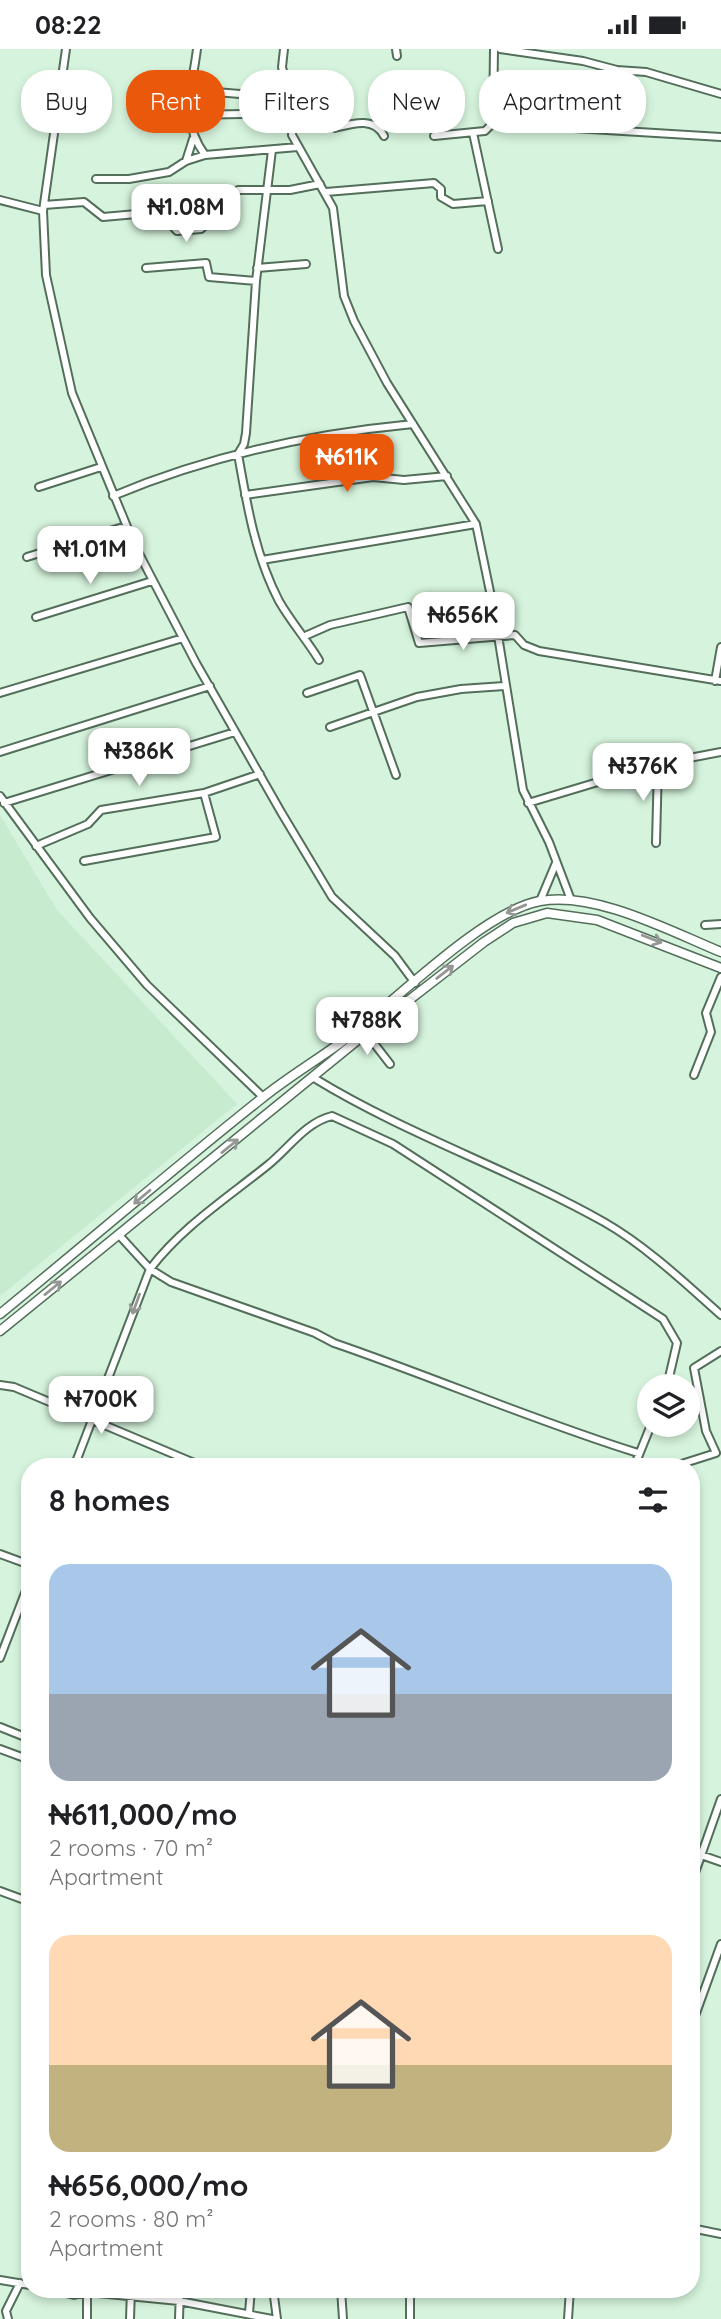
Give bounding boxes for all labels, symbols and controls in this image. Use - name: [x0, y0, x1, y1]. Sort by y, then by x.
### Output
- text: 08:22: [35, 8, 102, 41]
- chip: Buy: [21, 70, 112, 133]
- chip: Rent: [126, 70, 225, 133]
- chip: Filters: [239, 70, 354, 133]
- chip: New: [368, 70, 465, 133]
- chip: Apartment: [479, 70, 646, 133]
- pin: ₦1.08M: [129, 185, 243, 244]
- text: ₦1.08M: [147, 192, 225, 221]
- pin: ₦611K: [298, 435, 396, 494]
- text: ₦611K: [316, 442, 378, 471]
- pin: ₦1.01M: [33, 526, 147, 586]
- text: ₦1.01M: [53, 534, 127, 563]
- pin: ₦656K: [414, 593, 512, 652]
- text: ₦656K: [428, 600, 498, 629]
- pin: ₦386K: [90, 729, 188, 788]
- text: ₦386K: [104, 736, 174, 765]
- pin: ₦376K: [594, 743, 692, 803]
- text: ₦376K: [609, 751, 677, 780]
- one-way arrow: [506, 903, 527, 916]
- one-way arrow: [640, 934, 662, 947]
- one-way arrow: [436, 964, 454, 979]
- pin: ₦788K: [318, 997, 416, 1057]
- text: ₦788K: [332, 1005, 402, 1034]
- one-way arrow: [221, 1138, 239, 1153]
- one-way arrow: [134, 1189, 152, 1205]
- one-way arrow: [44, 1280, 62, 1296]
- one-way arrow: [128, 1293, 141, 1314]
- map controls: [637, 1374, 700, 1437]
- button: layers: [637, 1374, 700, 1437]
- pin: ₦700K: [52, 1377, 150, 1436]
- text: ₦700K: [65, 1384, 137, 1413]
- text: 8 homes: [49, 1481, 170, 1519]
- icon: filters: [634, 1481, 672, 1519]
- icon: home: [298, 1610, 424, 1736]
- text: ₦611,000/mo: [49, 1795, 237, 1833]
- text: 2 rooms · 70 m²: [49, 1833, 213, 1862]
- text: Apartment: [49, 1862, 163, 1891]
- icon: home: [298, 1981, 424, 2107]
- text: ₦656,000/mo: [49, 2166, 248, 2204]
- text: 2 rooms · 80 m²: [49, 2204, 214, 2233]
- text: Apartment: [49, 2233, 163, 2262]

